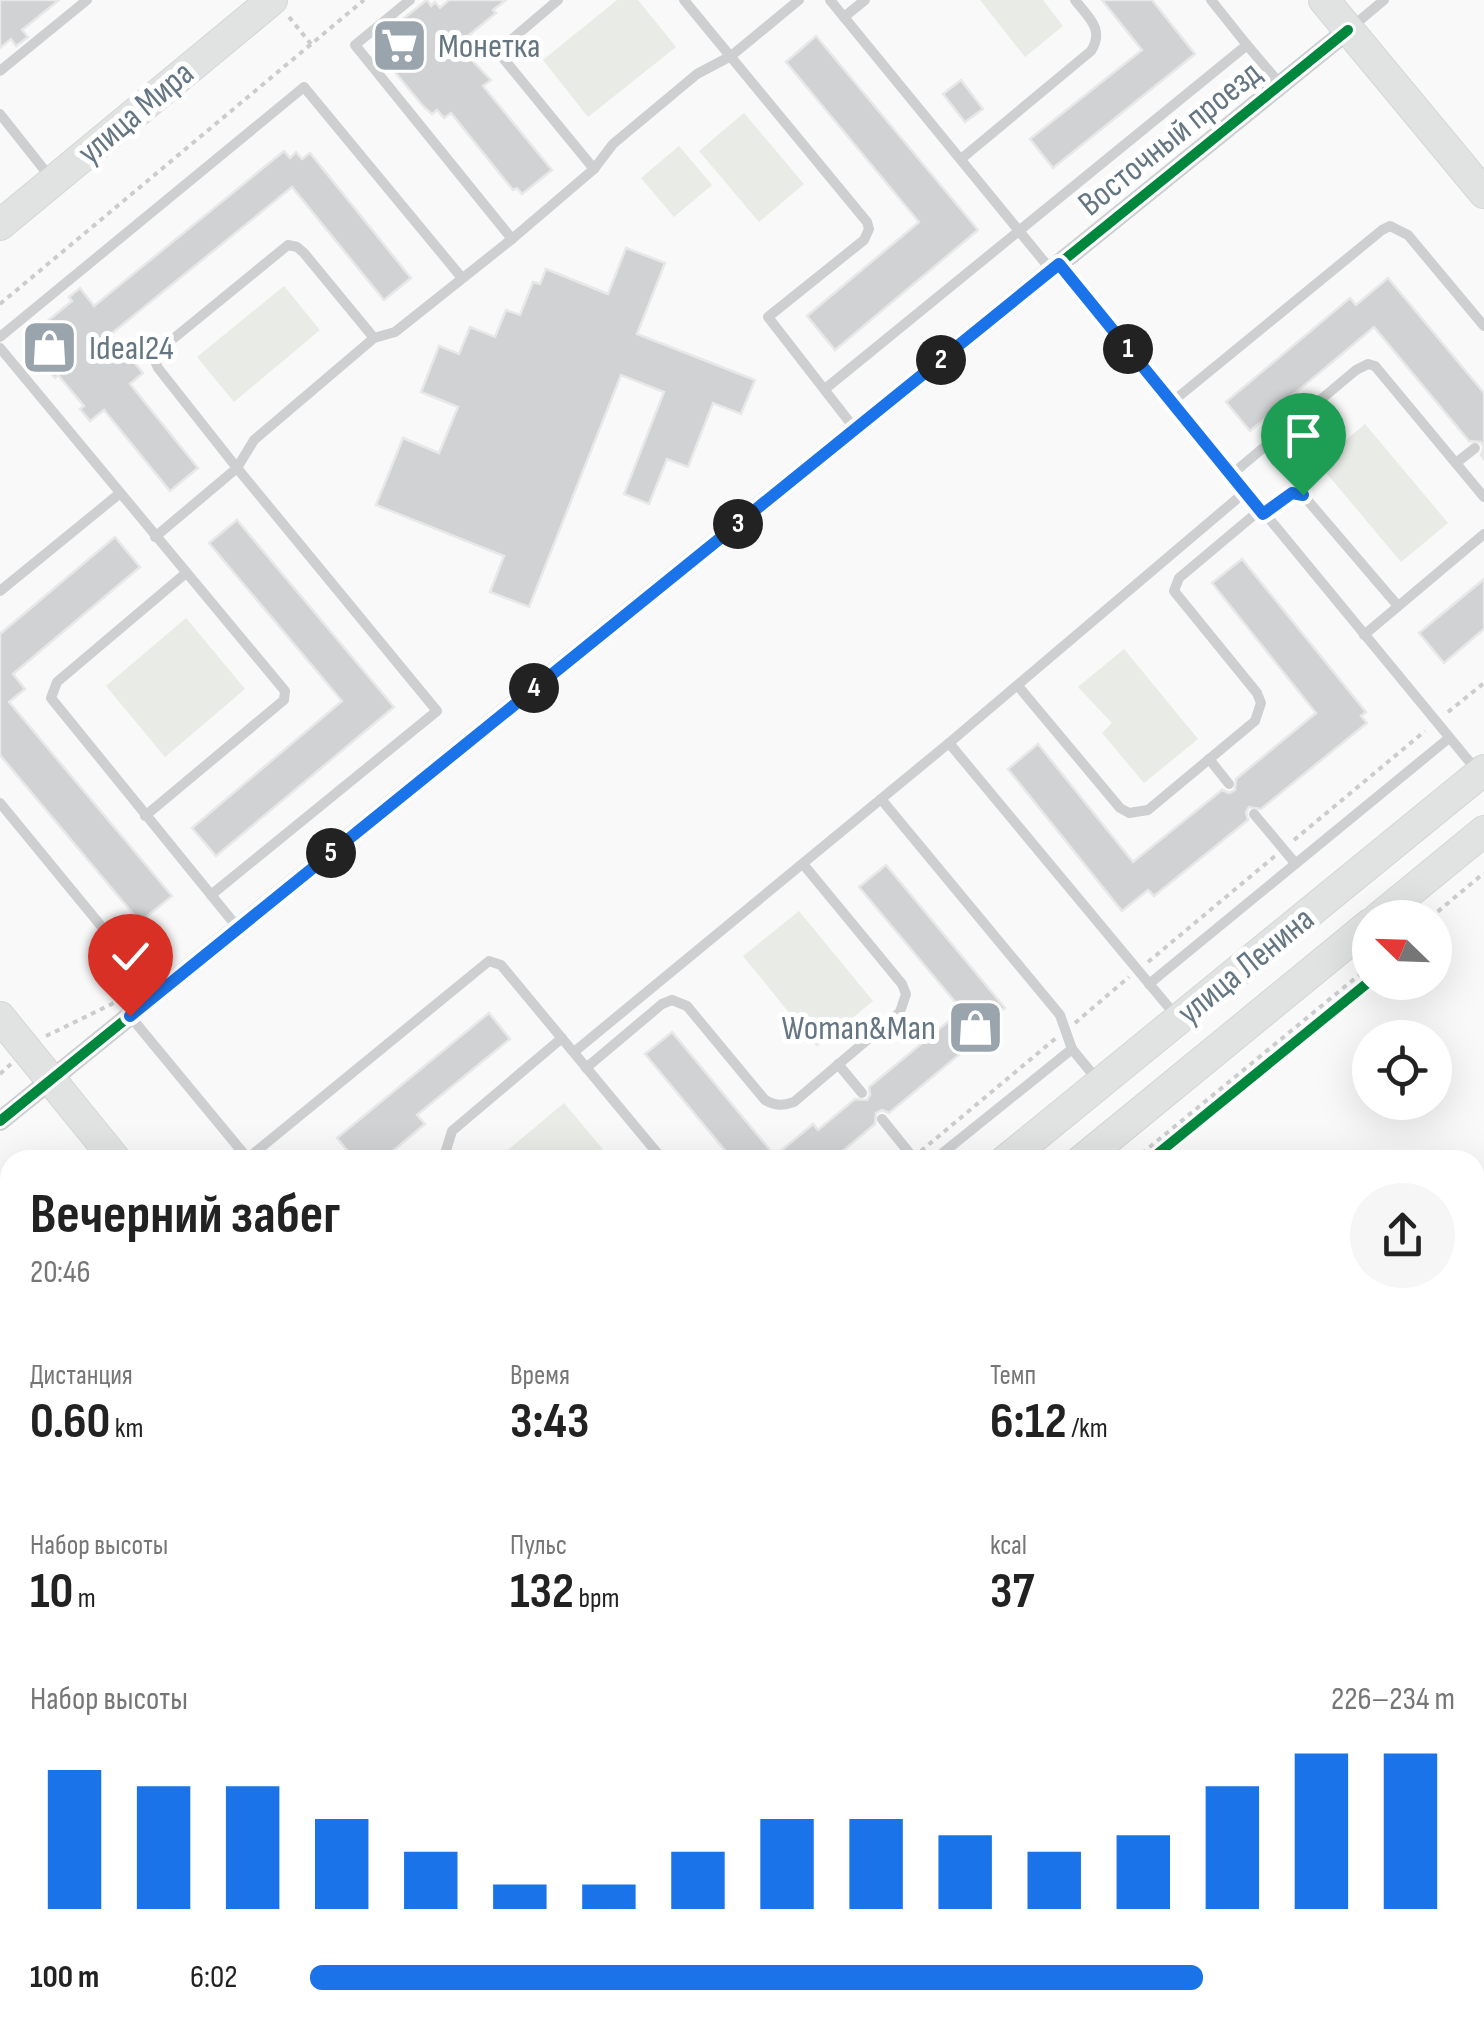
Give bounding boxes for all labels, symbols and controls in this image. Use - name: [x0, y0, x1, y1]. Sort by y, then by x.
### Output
- supermarket icon: Монетка: [369, 16, 429, 76]
- place label: Монетка: [438, 25, 540, 68]
- street label: улица Мира: [69, 52, 203, 174]
- street label: Восточный проезд: [1070, 52, 1271, 226]
- shop icon: Ideal24: [20, 318, 80, 378]
- pin: 1: [1103, 324, 1153, 374]
- place label: Ideal24: [89, 327, 174, 370]
- text: 1: [1123, 332, 1133, 365]
- pin: 2: [916, 335, 966, 385]
- text: 2: [935, 343, 947, 376]
- pin: [1261, 393, 1346, 496]
- icon: arrive: [1276, 408, 1331, 463]
- pin: 3: [713, 499, 763, 549]
- text: 3: [732, 507, 744, 540]
- pin: 4: [509, 663, 559, 713]
- text: 4: [527, 671, 541, 704]
- pin: 5: [306, 828, 356, 878]
- text: 5: [325, 836, 337, 869]
- street label: улица Ленина: [1169, 898, 1323, 1034]
- north arrow: [1352, 900, 1452, 1000]
- map controls: [1352, 900, 1452, 1120]
- pin: [88, 914, 173, 1017]
- icon: check: [103, 929, 158, 984]
- shop icon: Woman&Man: [945, 998, 1005, 1058]
- place label: Woman&Man: [781, 1007, 936, 1050]
- button: locate: [1352, 1020, 1452, 1120]
- text: Вечерний забег: [30, 1182, 340, 1249]
- button: share: [1350, 1183, 1455, 1288]
- text: 20:46: [30, 1253, 91, 1292]
- text: Дистанция: [30, 1359, 133, 1392]
- text: Время: [510, 1359, 570, 1392]
- text: Темп: [990, 1359, 1036, 1392]
- text: 0.60: [30, 1392, 110, 1452]
- text: 3:43: [510, 1392, 589, 1452]
- text: 6:12: [990, 1392, 1067, 1452]
- text: km: [110, 1412, 144, 1445]
- text: /km: [1067, 1412, 1108, 1445]
- text: Набор высоты: [30, 1529, 168, 1562]
- text: Пульс: [510, 1529, 567, 1562]
- text: kcal: [990, 1529, 1027, 1562]
- text: 10: [30, 1562, 73, 1622]
- text: 132: [510, 1562, 574, 1622]
- text: 37: [990, 1562, 1034, 1622]
- text: m: [73, 1582, 96, 1615]
- text: bpm: [574, 1582, 620, 1615]
- text: Набор высоты: [30, 1680, 188, 1719]
- text: 226–234 m: [1331, 1680, 1455, 1719]
- text: 100 m: [30, 1958, 99, 1997]
- text: 6:02: [190, 1958, 238, 1997]

